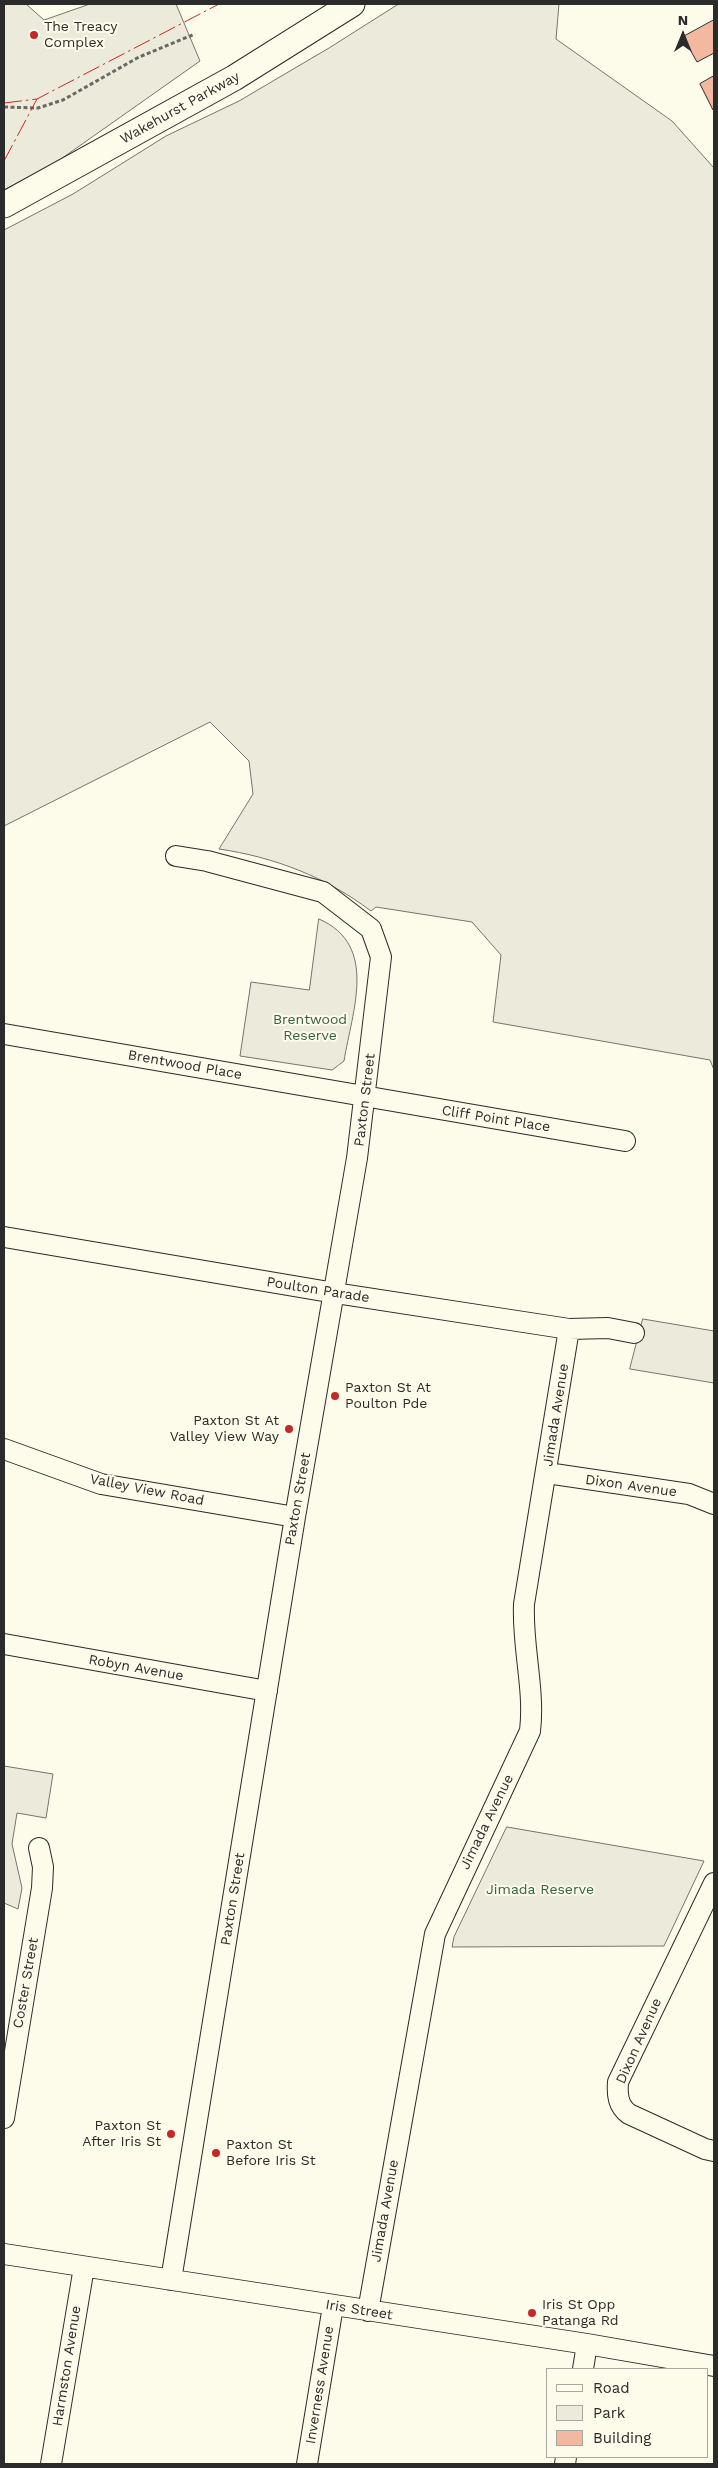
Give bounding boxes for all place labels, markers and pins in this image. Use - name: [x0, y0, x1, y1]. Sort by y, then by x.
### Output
- place label: The Treacy Complex: [44, 19, 117, 52]
- marker: The Treacy Complex: [28, 29, 40, 41]
- place label: Paxton St At Poulton Pde: [345, 1380, 431, 1412]
- marker: Paxton St At Poulton Pde: [329, 1390, 341, 1402]
- place label: Paxton St At Valley View Way: [170, 1413, 279, 1445]
- marker: Paxton St At Valley View Way: [283, 1423, 295, 1435]
- place label: Paxton St After Iris St: [82, 2118, 161, 2150]
- marker: Paxton St After Iris St: [165, 2128, 177, 2140]
- place label: Paxton St Before Iris St: [226, 2137, 316, 2170]
- marker: Paxton St Before Iris St: [210, 2147, 222, 2159]
- place label: Iris St Opp Patanga Rd: [542, 2297, 619, 2330]
- marker: Iris St Opp Patanga Rd: [526, 2307, 538, 2319]

